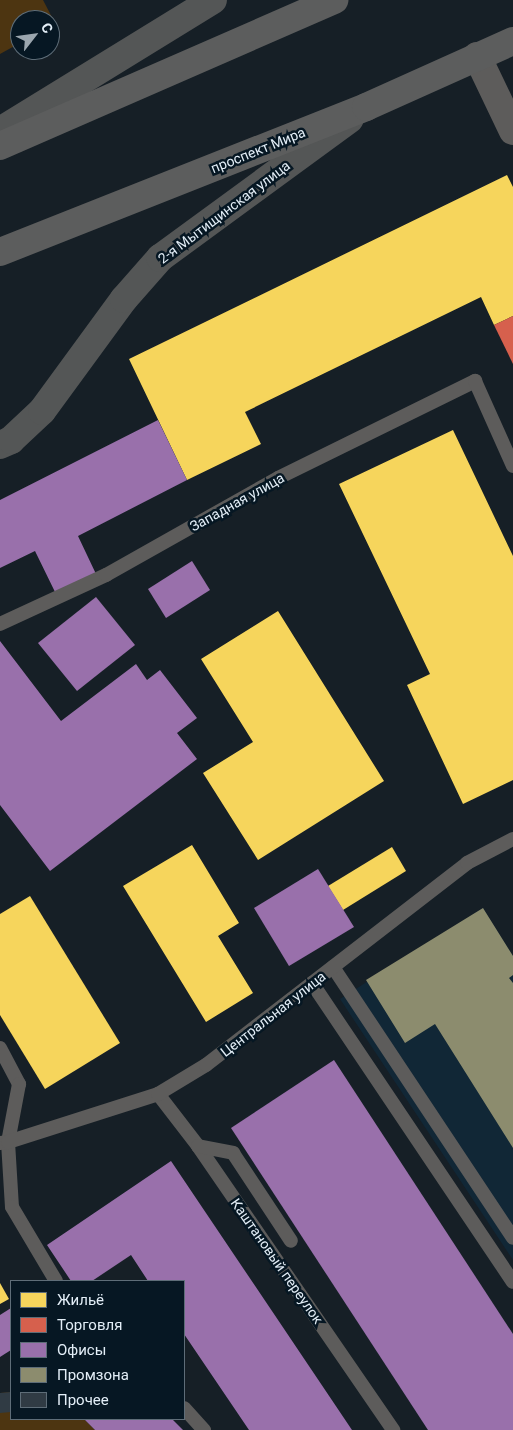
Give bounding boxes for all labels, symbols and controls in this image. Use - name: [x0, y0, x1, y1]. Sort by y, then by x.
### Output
- north arrow: [10, 10, 60, 60]
- text: С: [38, 20, 56, 36]
- street label: проспект Мира: [208, 123, 308, 177]
- street label: 2-я Мытищинская улица: [155, 157, 293, 267]
- street label: Западная улица: [187, 469, 287, 535]
- street label: Центральная улица: [217, 968, 329, 1060]
- street label: Каштановый переулок: [227, 1195, 327, 1327]
- legend: [10, 1280, 185, 1420]
- text: Жильё: [57, 1291, 104, 1309]
- text: Торговля: [57, 1316, 122, 1334]
- text: Офисы: [57, 1341, 106, 1359]
- text: Промзона: [57, 1366, 129, 1384]
- text: Прочее: [57, 1391, 109, 1409]

